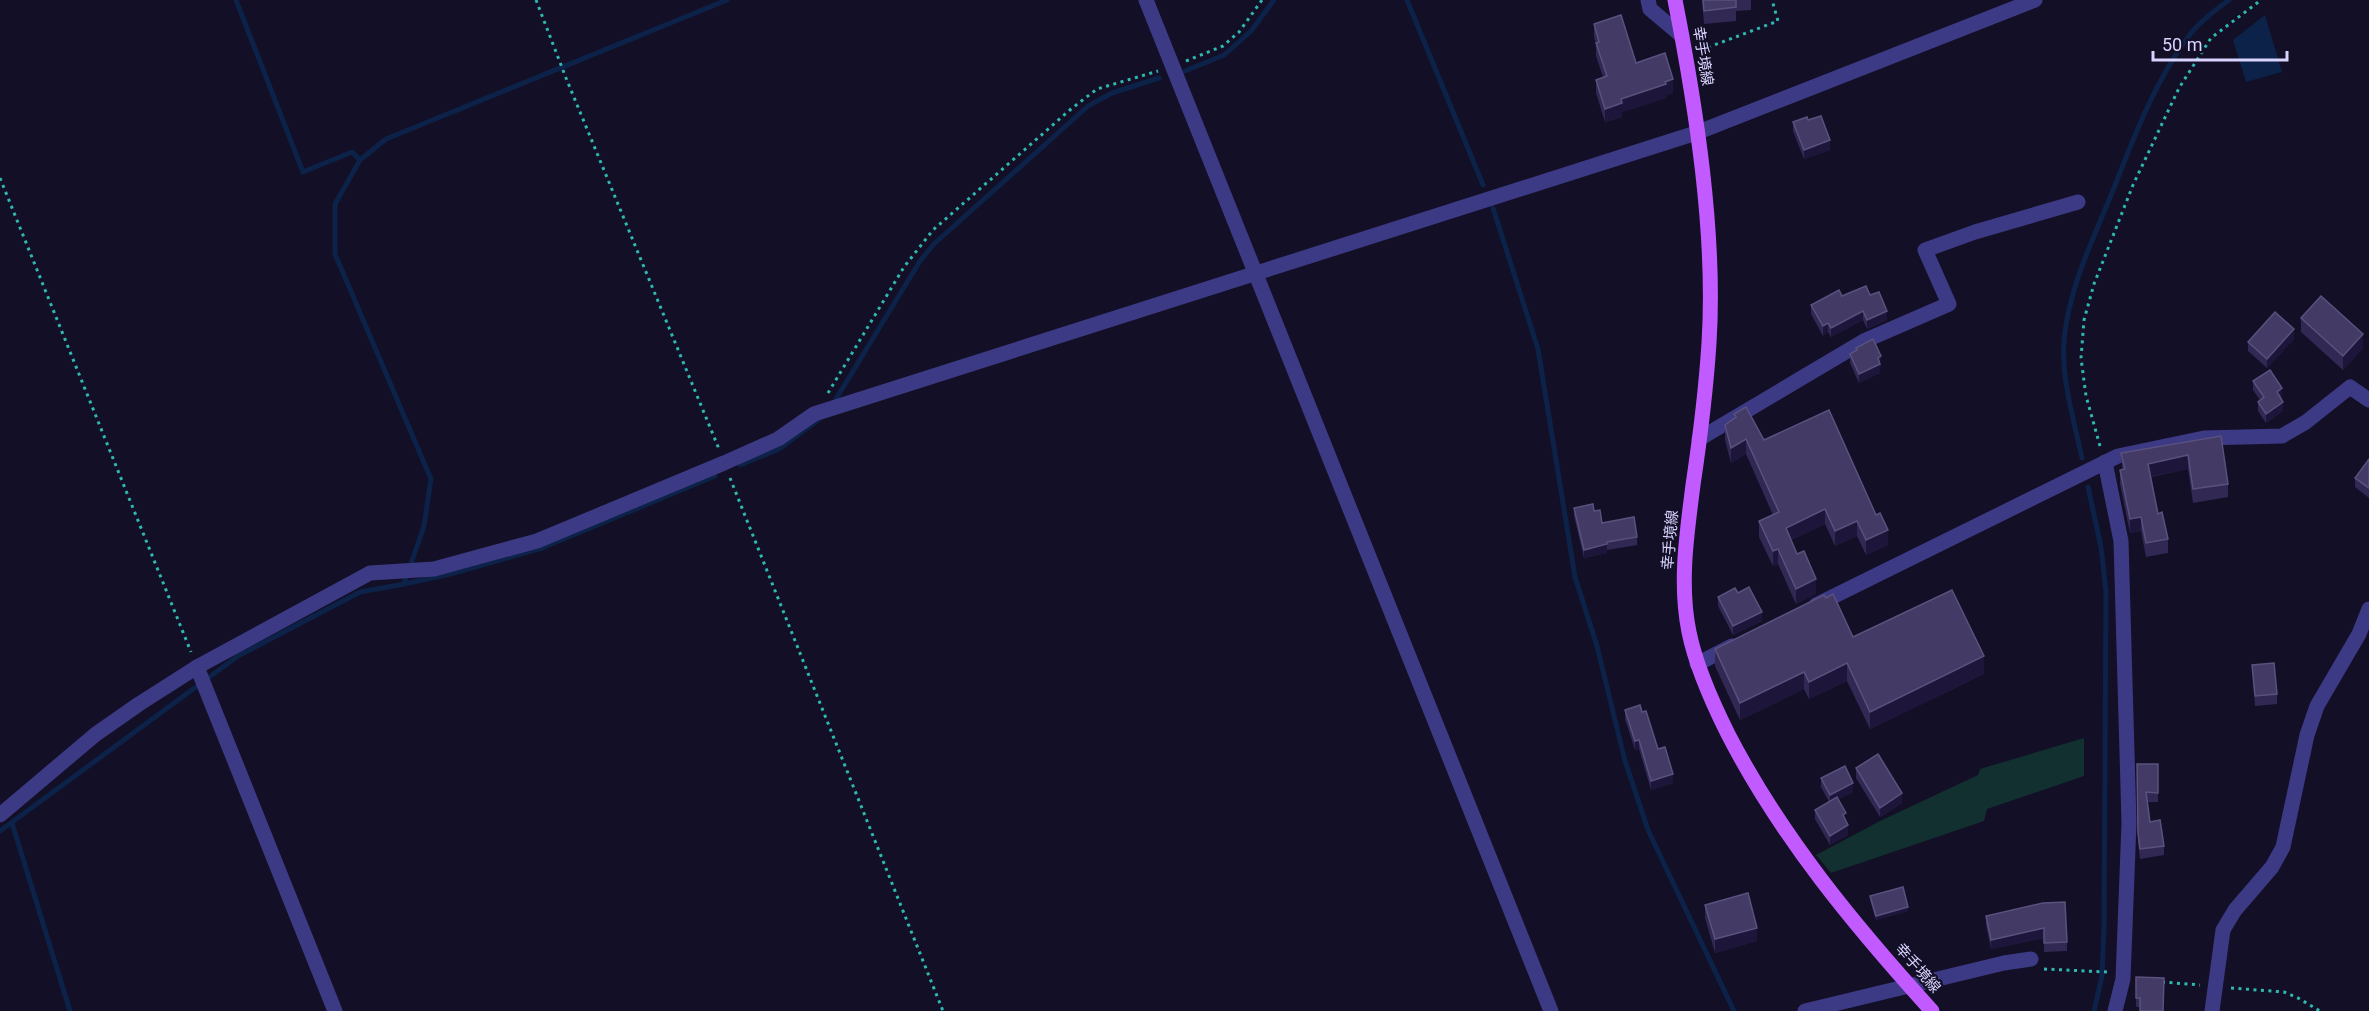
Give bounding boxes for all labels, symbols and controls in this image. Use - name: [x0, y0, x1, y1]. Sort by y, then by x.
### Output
- scale bar: [2153, 24, 2286, 62]
- street label: 幸手境線: [1689, 25, 1717, 87]
- text: 50 m: [2162, 34, 2202, 55]
- street label: 幸手境線: [1658, 509, 1682, 571]
- street label: 幸手境線: [1892, 939, 1944, 997]

